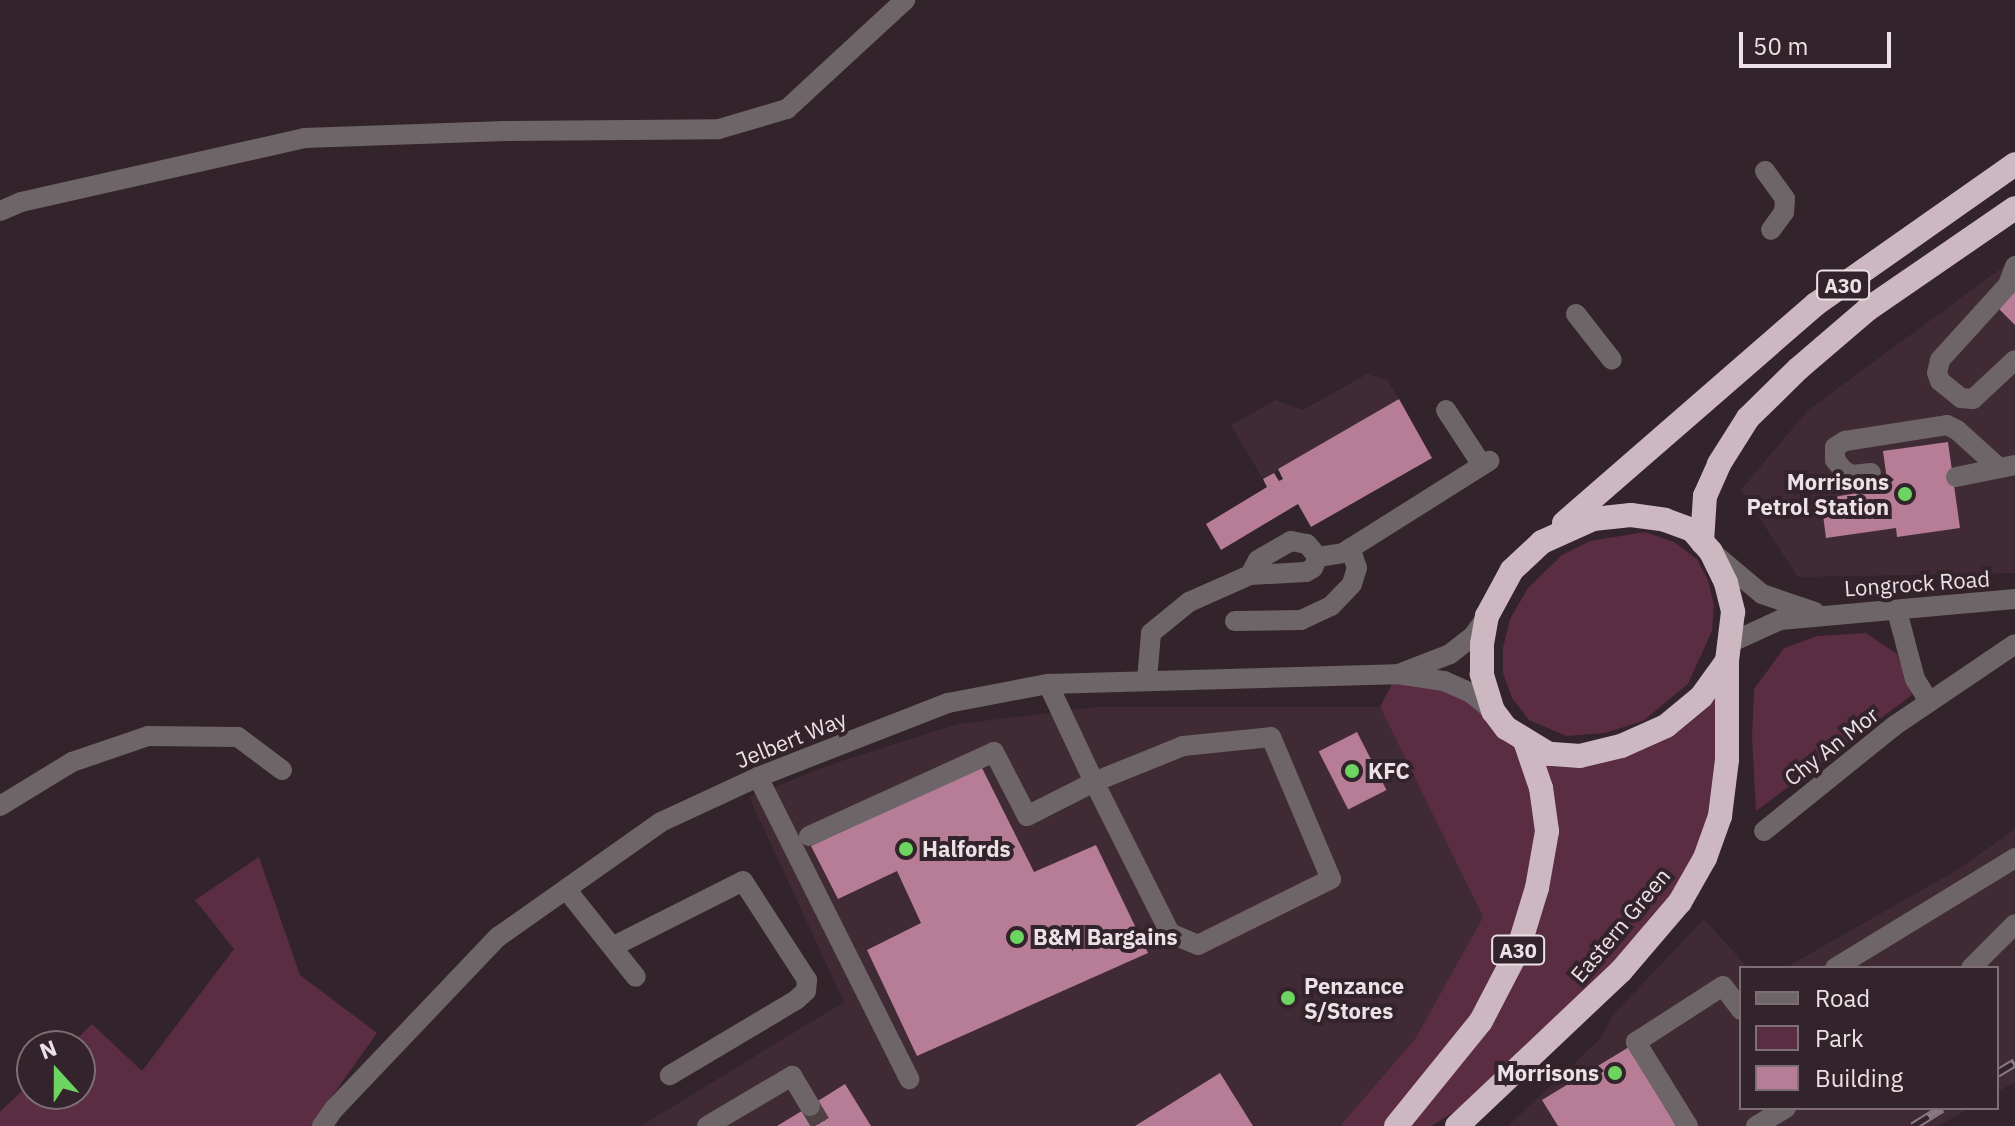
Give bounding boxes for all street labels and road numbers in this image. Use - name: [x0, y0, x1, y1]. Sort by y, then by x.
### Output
- road number: A30: [1815, 269, 1871, 301]
- street label: Longrock Road: [1843, 565, 1991, 601]
- street label: Chy An Mor: [1779, 701, 1883, 791]
- street label: Jelbert Way: [732, 705, 850, 773]
- street label: Eastern Green: [1565, 863, 1675, 987]
- road number: A30: [1490, 934, 1546, 966]

